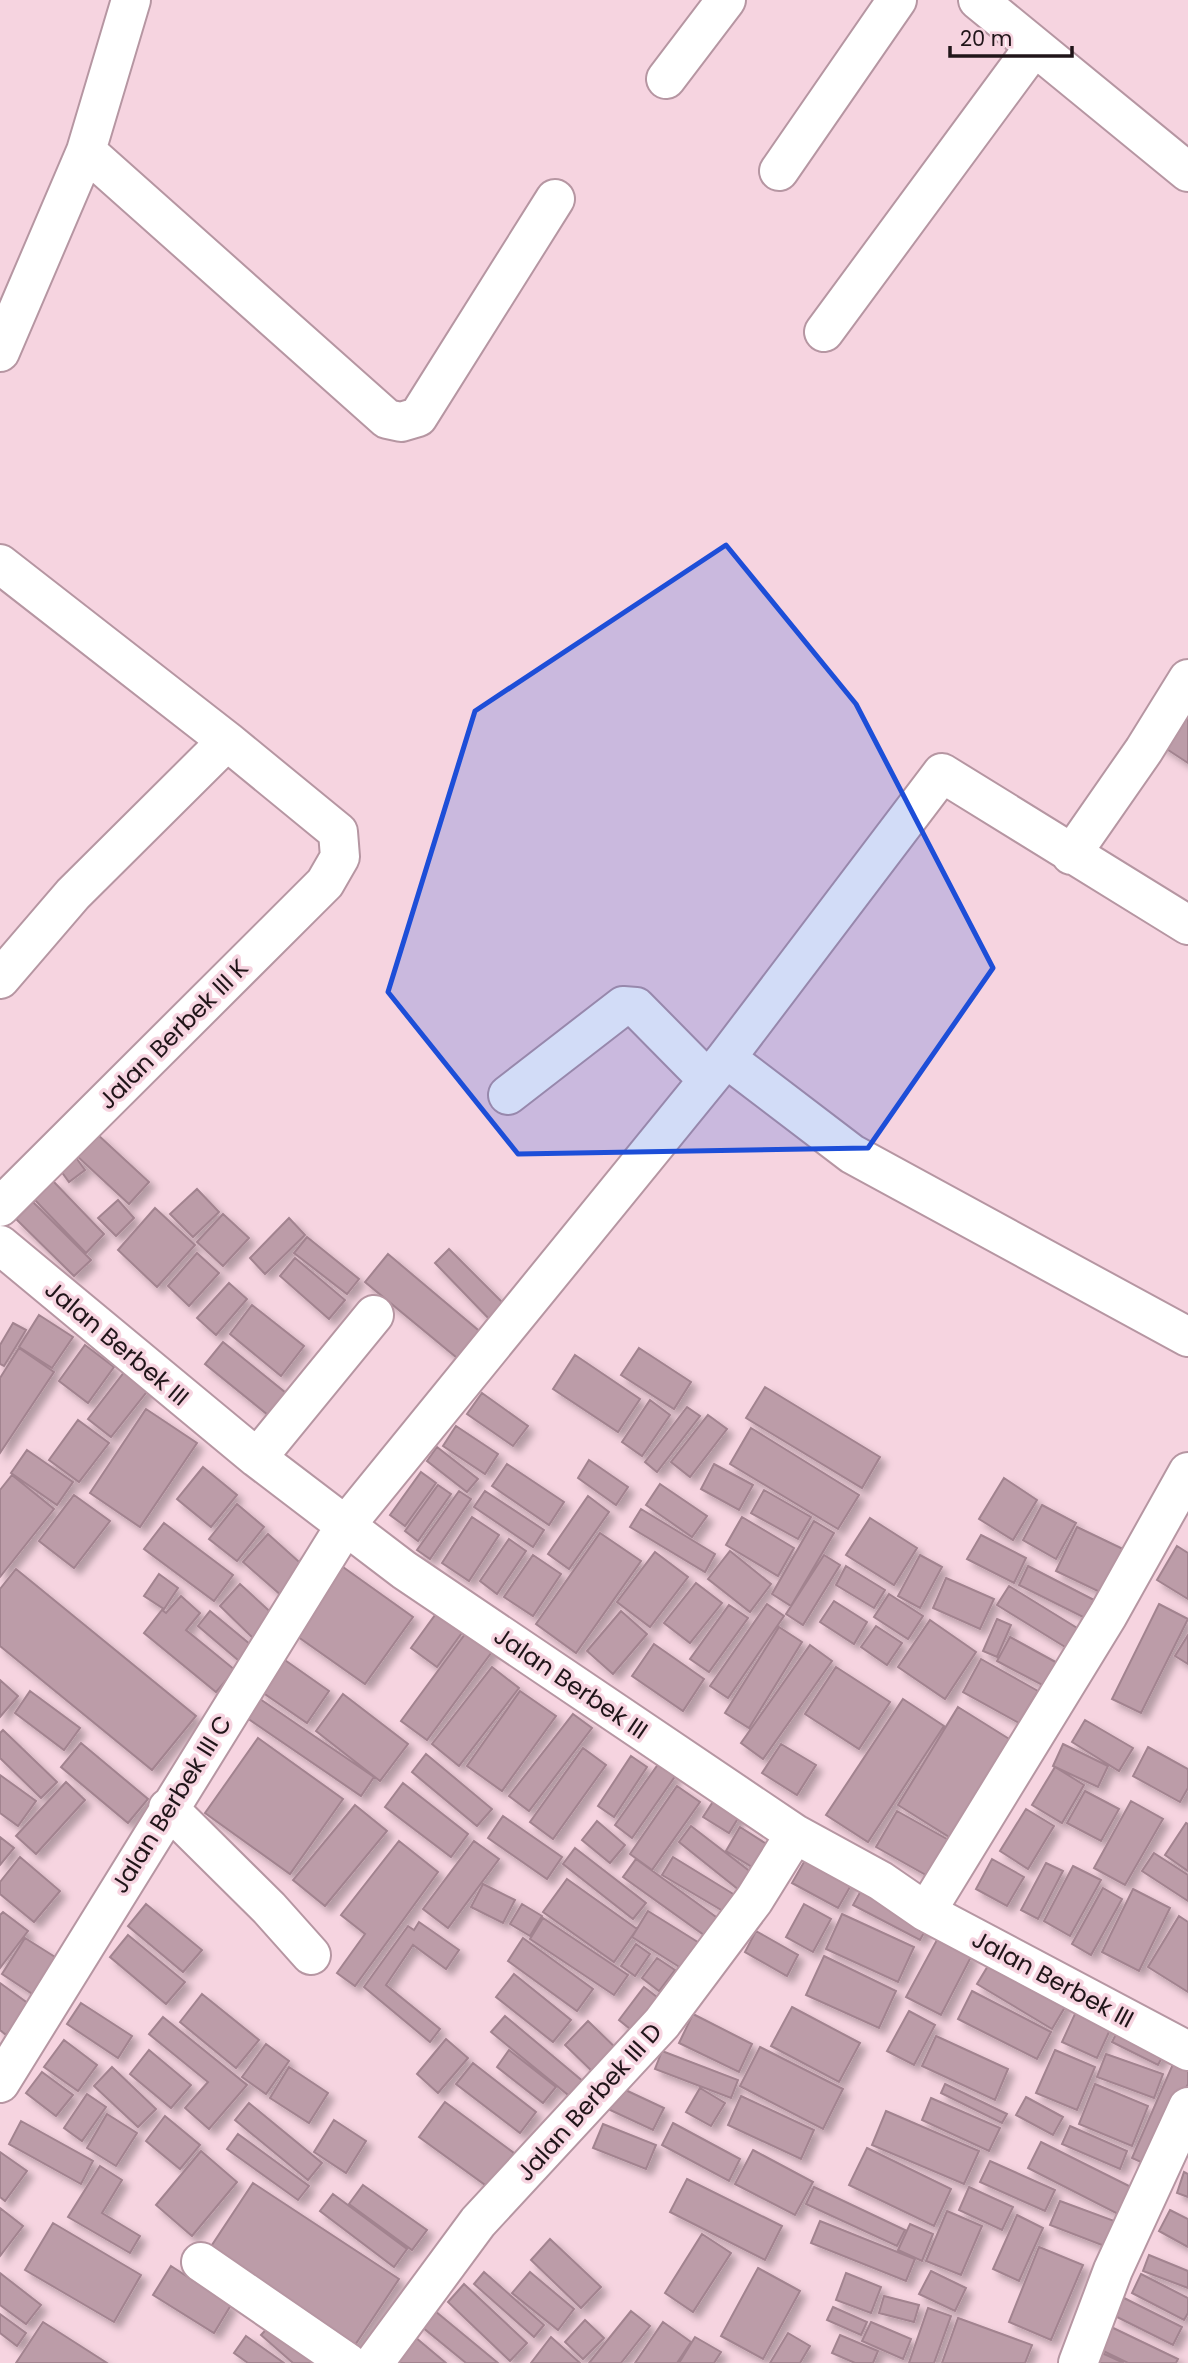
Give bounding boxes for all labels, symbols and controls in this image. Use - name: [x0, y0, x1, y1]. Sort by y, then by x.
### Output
- scale bar: [950, 14, 1072, 58]
- text: 20 m: [960, 24, 1013, 53]
- street label: Jalan Berbek III K: [91, 952, 255, 1116]
- street label: Jalan Berbek III: [38, 1273, 196, 1413]
- street label: Jalan Berbek III: [488, 1619, 654, 1747]
- street label: Jalan Berbek III C: [103, 1709, 239, 1899]
- street label: Jalan Berbek III: [966, 1922, 1140, 2036]
- street label: Jalan Berbek III D: [509, 2016, 669, 2188]

